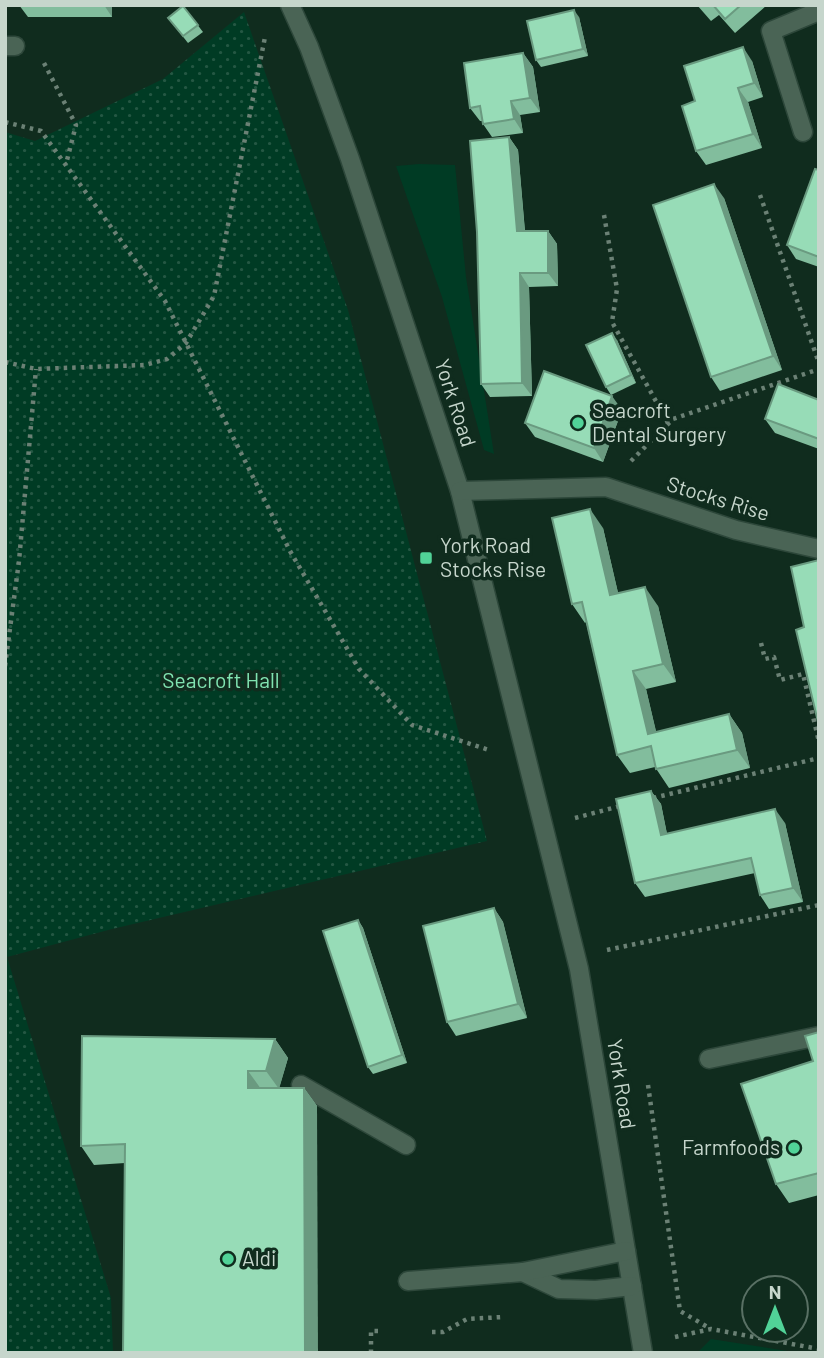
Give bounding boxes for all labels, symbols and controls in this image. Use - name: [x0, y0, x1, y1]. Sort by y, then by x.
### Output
- street label: York Road: [430, 355, 482, 450]
- place label: Seacroft Dental Surgery: [592, 397, 726, 446]
- marker: Seacroft Dental Surgery: [570, 415, 586, 431]
- street label: Stocks Rise: [664, 470, 773, 525]
- place label: York Road Stocks Rise: [440, 532, 546, 581]
- marker: York Road Stocks Rise: [418, 550, 434, 566]
- park label: Seacroft Hall: [162, 667, 280, 692]
- street label: York Road: [603, 1037, 642, 1131]
- place label: Farmfoods: [682, 1134, 780, 1159]
- marker: Farmfoods: [786, 1140, 802, 1156]
- place label: Aldi: [242, 1245, 276, 1270]
- marker: Aldi: [220, 1251, 236, 1267]
- north arrow: [740, 1274, 810, 1344]
- text: N: [769, 1280, 781, 1303]

